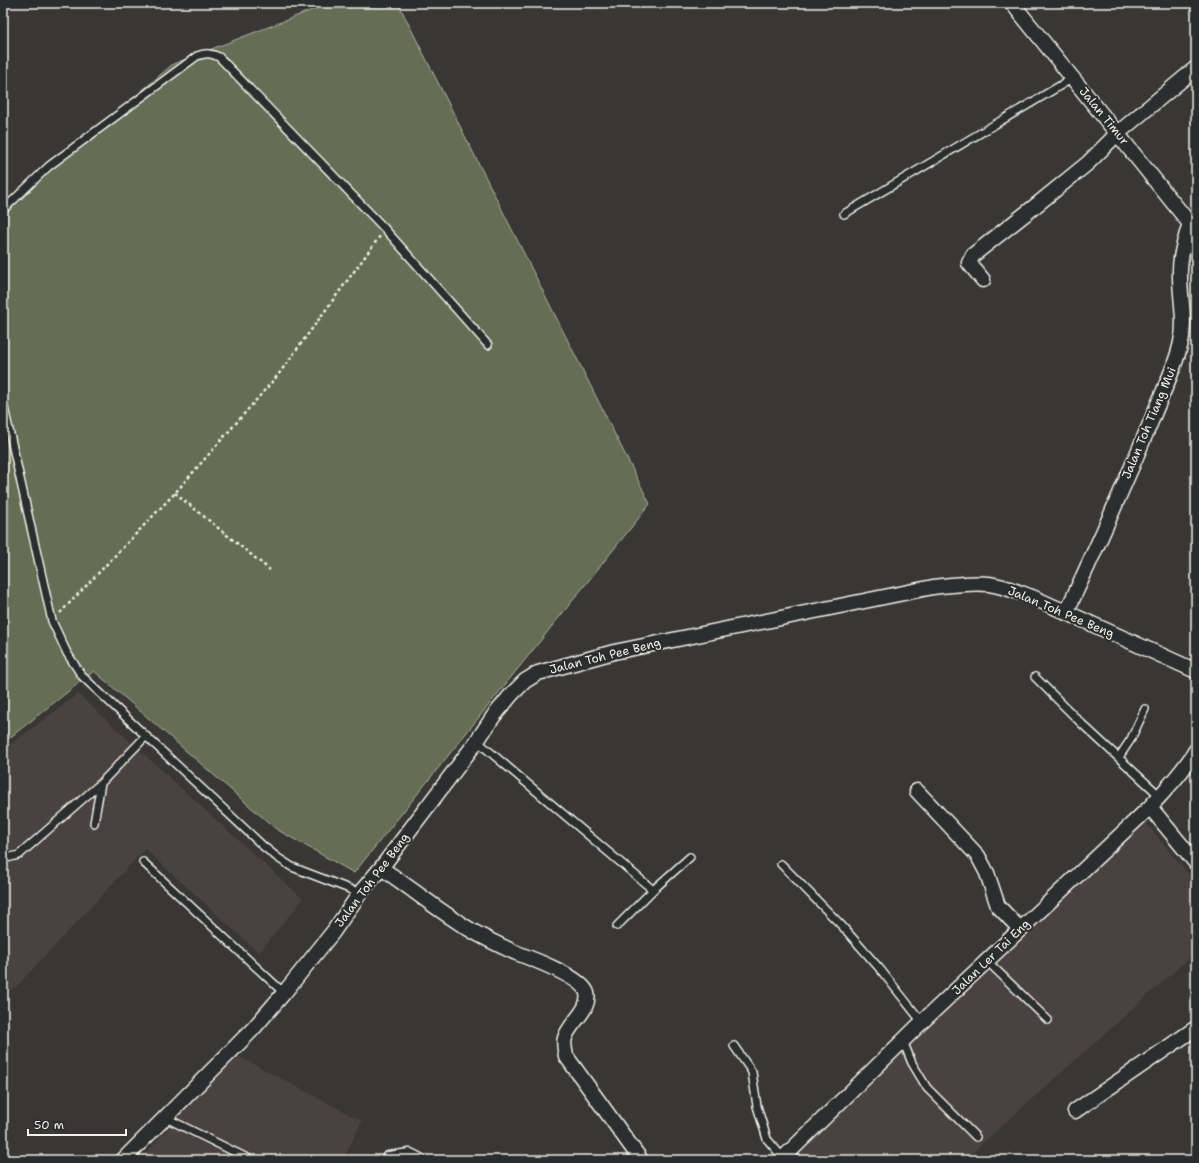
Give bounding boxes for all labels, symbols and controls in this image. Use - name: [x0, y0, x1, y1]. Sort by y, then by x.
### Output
- street label: Jalan Timur: [1076, 84, 1133, 149]
- street label: Jalan Toh Tiang Mui: [1118, 365, 1180, 481]
- street label: Jalan Toh Pee Beng: [1005, 582, 1117, 642]
- street label: Jalan Toh Pee Beng: [548, 634, 662, 678]
- street label: Jalan Toh Pee Beng: [331, 830, 413, 930]
- street label: Jalan Ler Tai Eng: [949, 916, 1033, 998]
- scale bar: [28, 1111, 126, 1137]
- text: 50 m: [34, 1117, 64, 1133]

